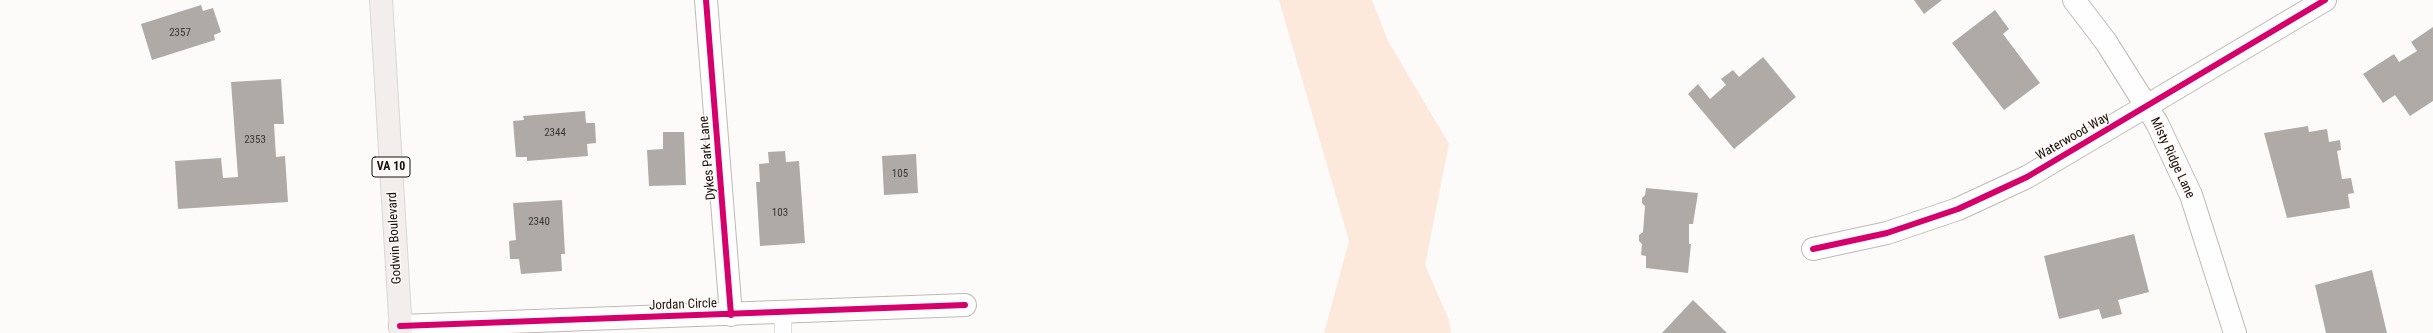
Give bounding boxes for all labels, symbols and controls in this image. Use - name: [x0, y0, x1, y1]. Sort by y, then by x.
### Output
- house number: 2357: [169, 26, 191, 40]
- street label: Waterwood Way: [2034, 110, 2112, 164]
- street label: Dykes Park Lane: [697, 115, 719, 201]
- street label: Misty Ridge Lane: [2146, 115, 2198, 201]
- house number: 2344: [544, 126, 566, 140]
- house number: 2353: [244, 133, 266, 147]
- road number: VA 10: [372, 157, 410, 177]
- house number: 105: [892, 167, 908, 181]
- street label: Godwin Boulevard: [385, 192, 405, 284]
- house number: 103: [772, 206, 788, 220]
- house number: 2340: [528, 215, 550, 229]
- street label: Jordan Circle: [649, 296, 717, 314]

